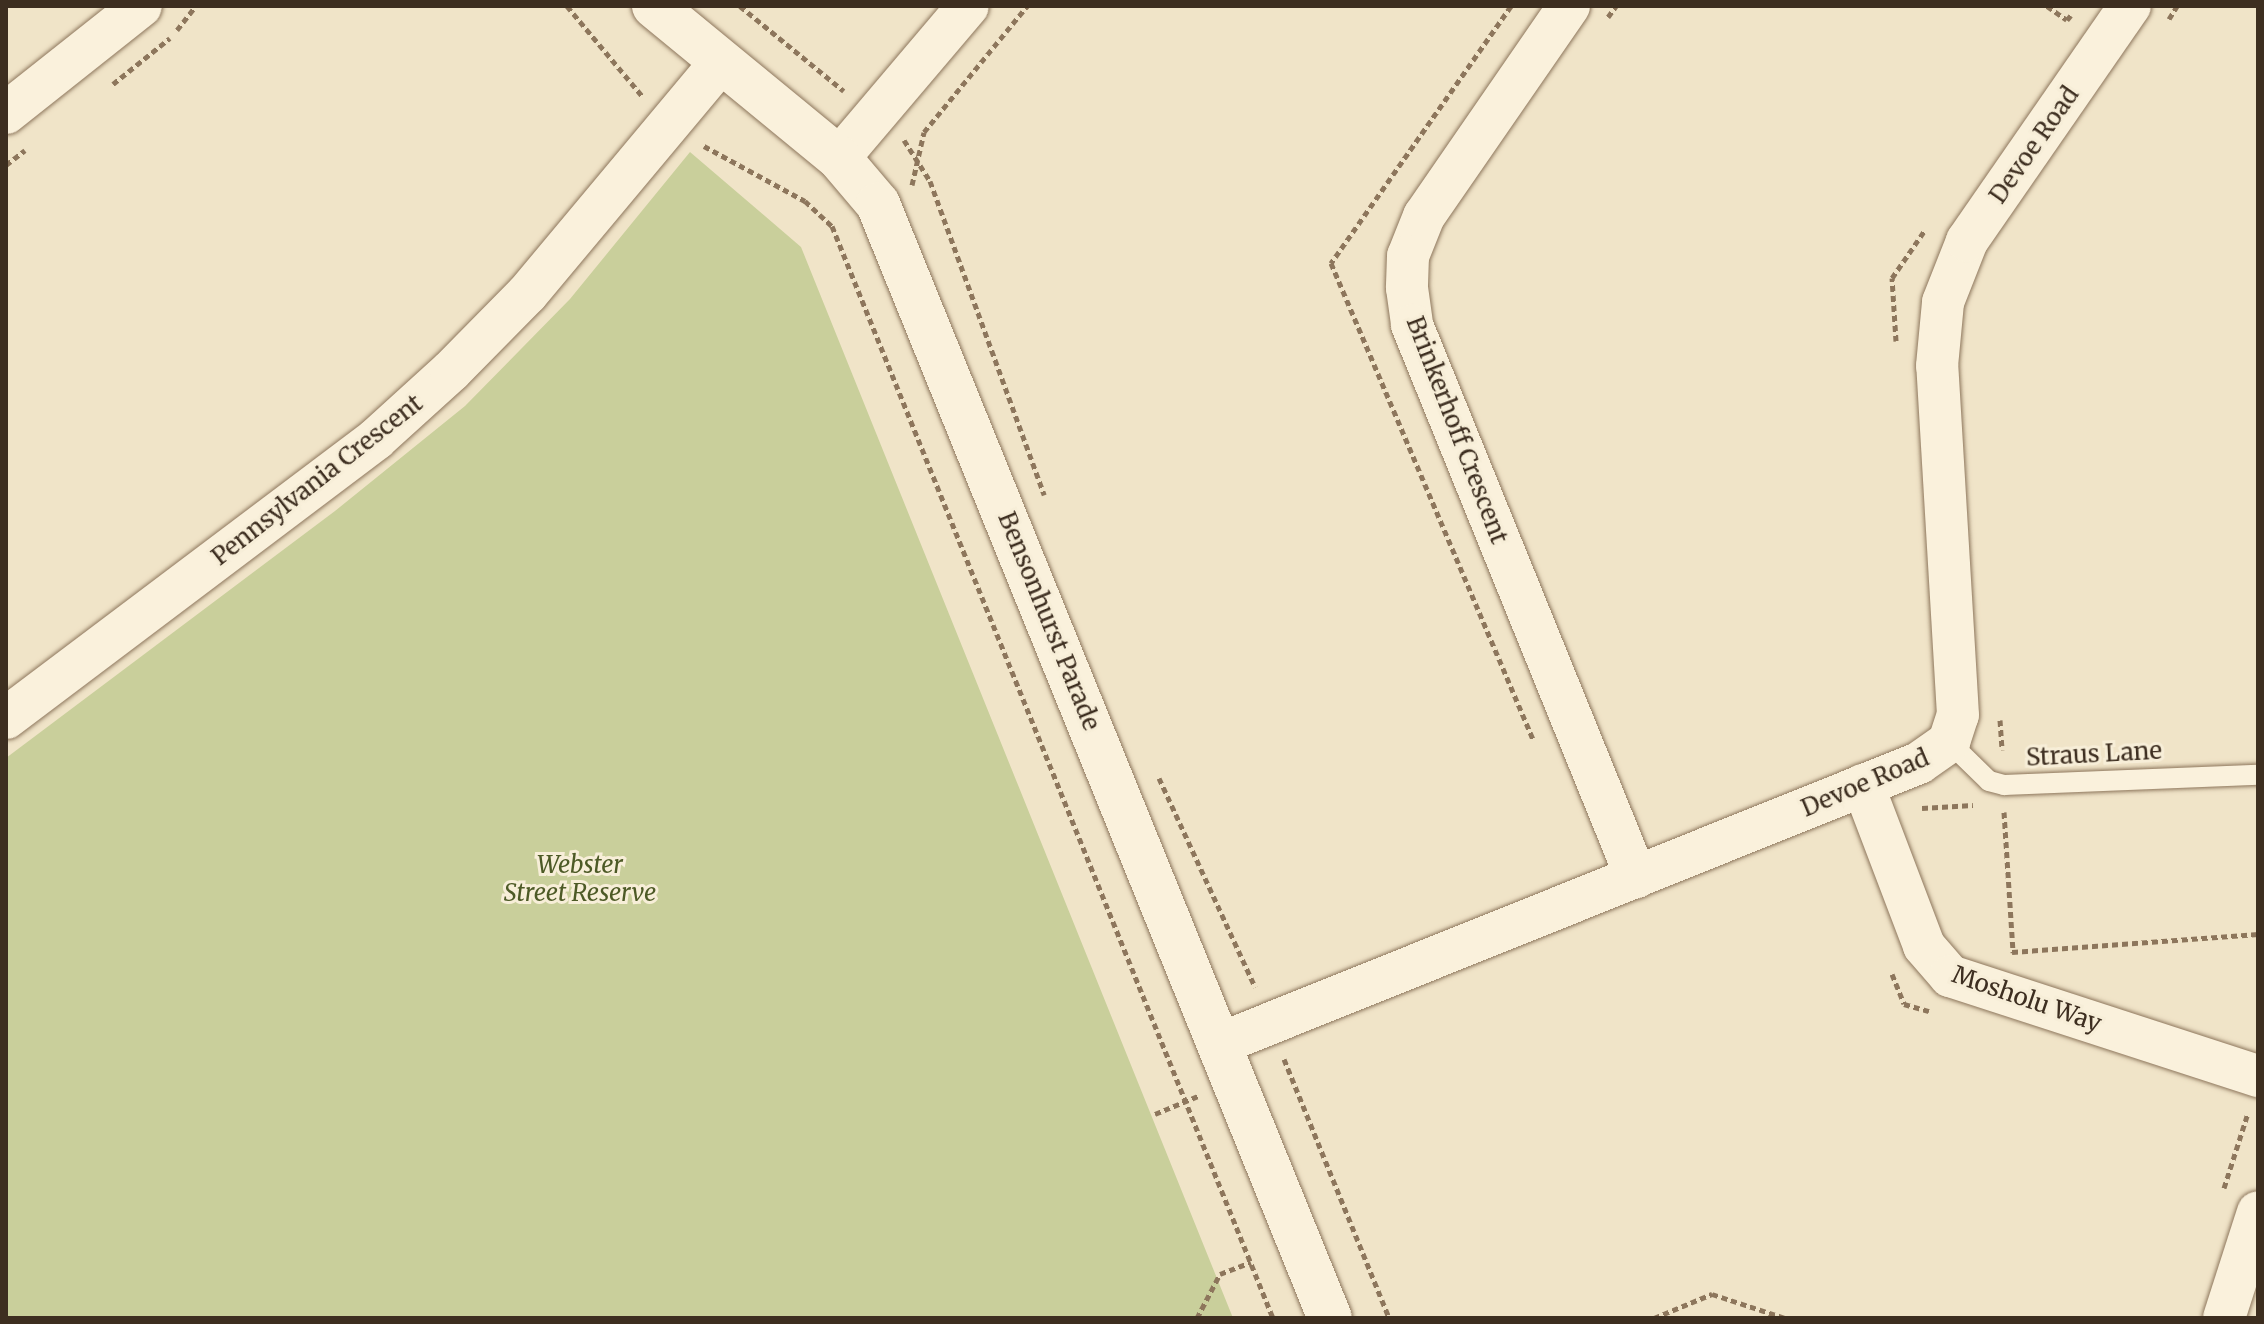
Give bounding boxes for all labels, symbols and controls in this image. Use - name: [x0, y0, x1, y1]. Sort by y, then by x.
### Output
- street label: Devoe Road: [1983, 81, 2085, 209]
- street label: Brinkerhoff Crescent: [1400, 312, 1514, 548]
- street label: Pennsylvania Crescent: [206, 389, 428, 571]
- street label: Bensonhurst Parade: [992, 508, 1106, 734]
- street label: Straus Lane: [2025, 736, 2163, 772]
- street label: Devoe Road: [1797, 743, 1933, 823]
- park label: Webster Street Reserve: [504, 851, 656, 907]
- street label: Mosholu Way: [1949, 960, 2105, 1038]

